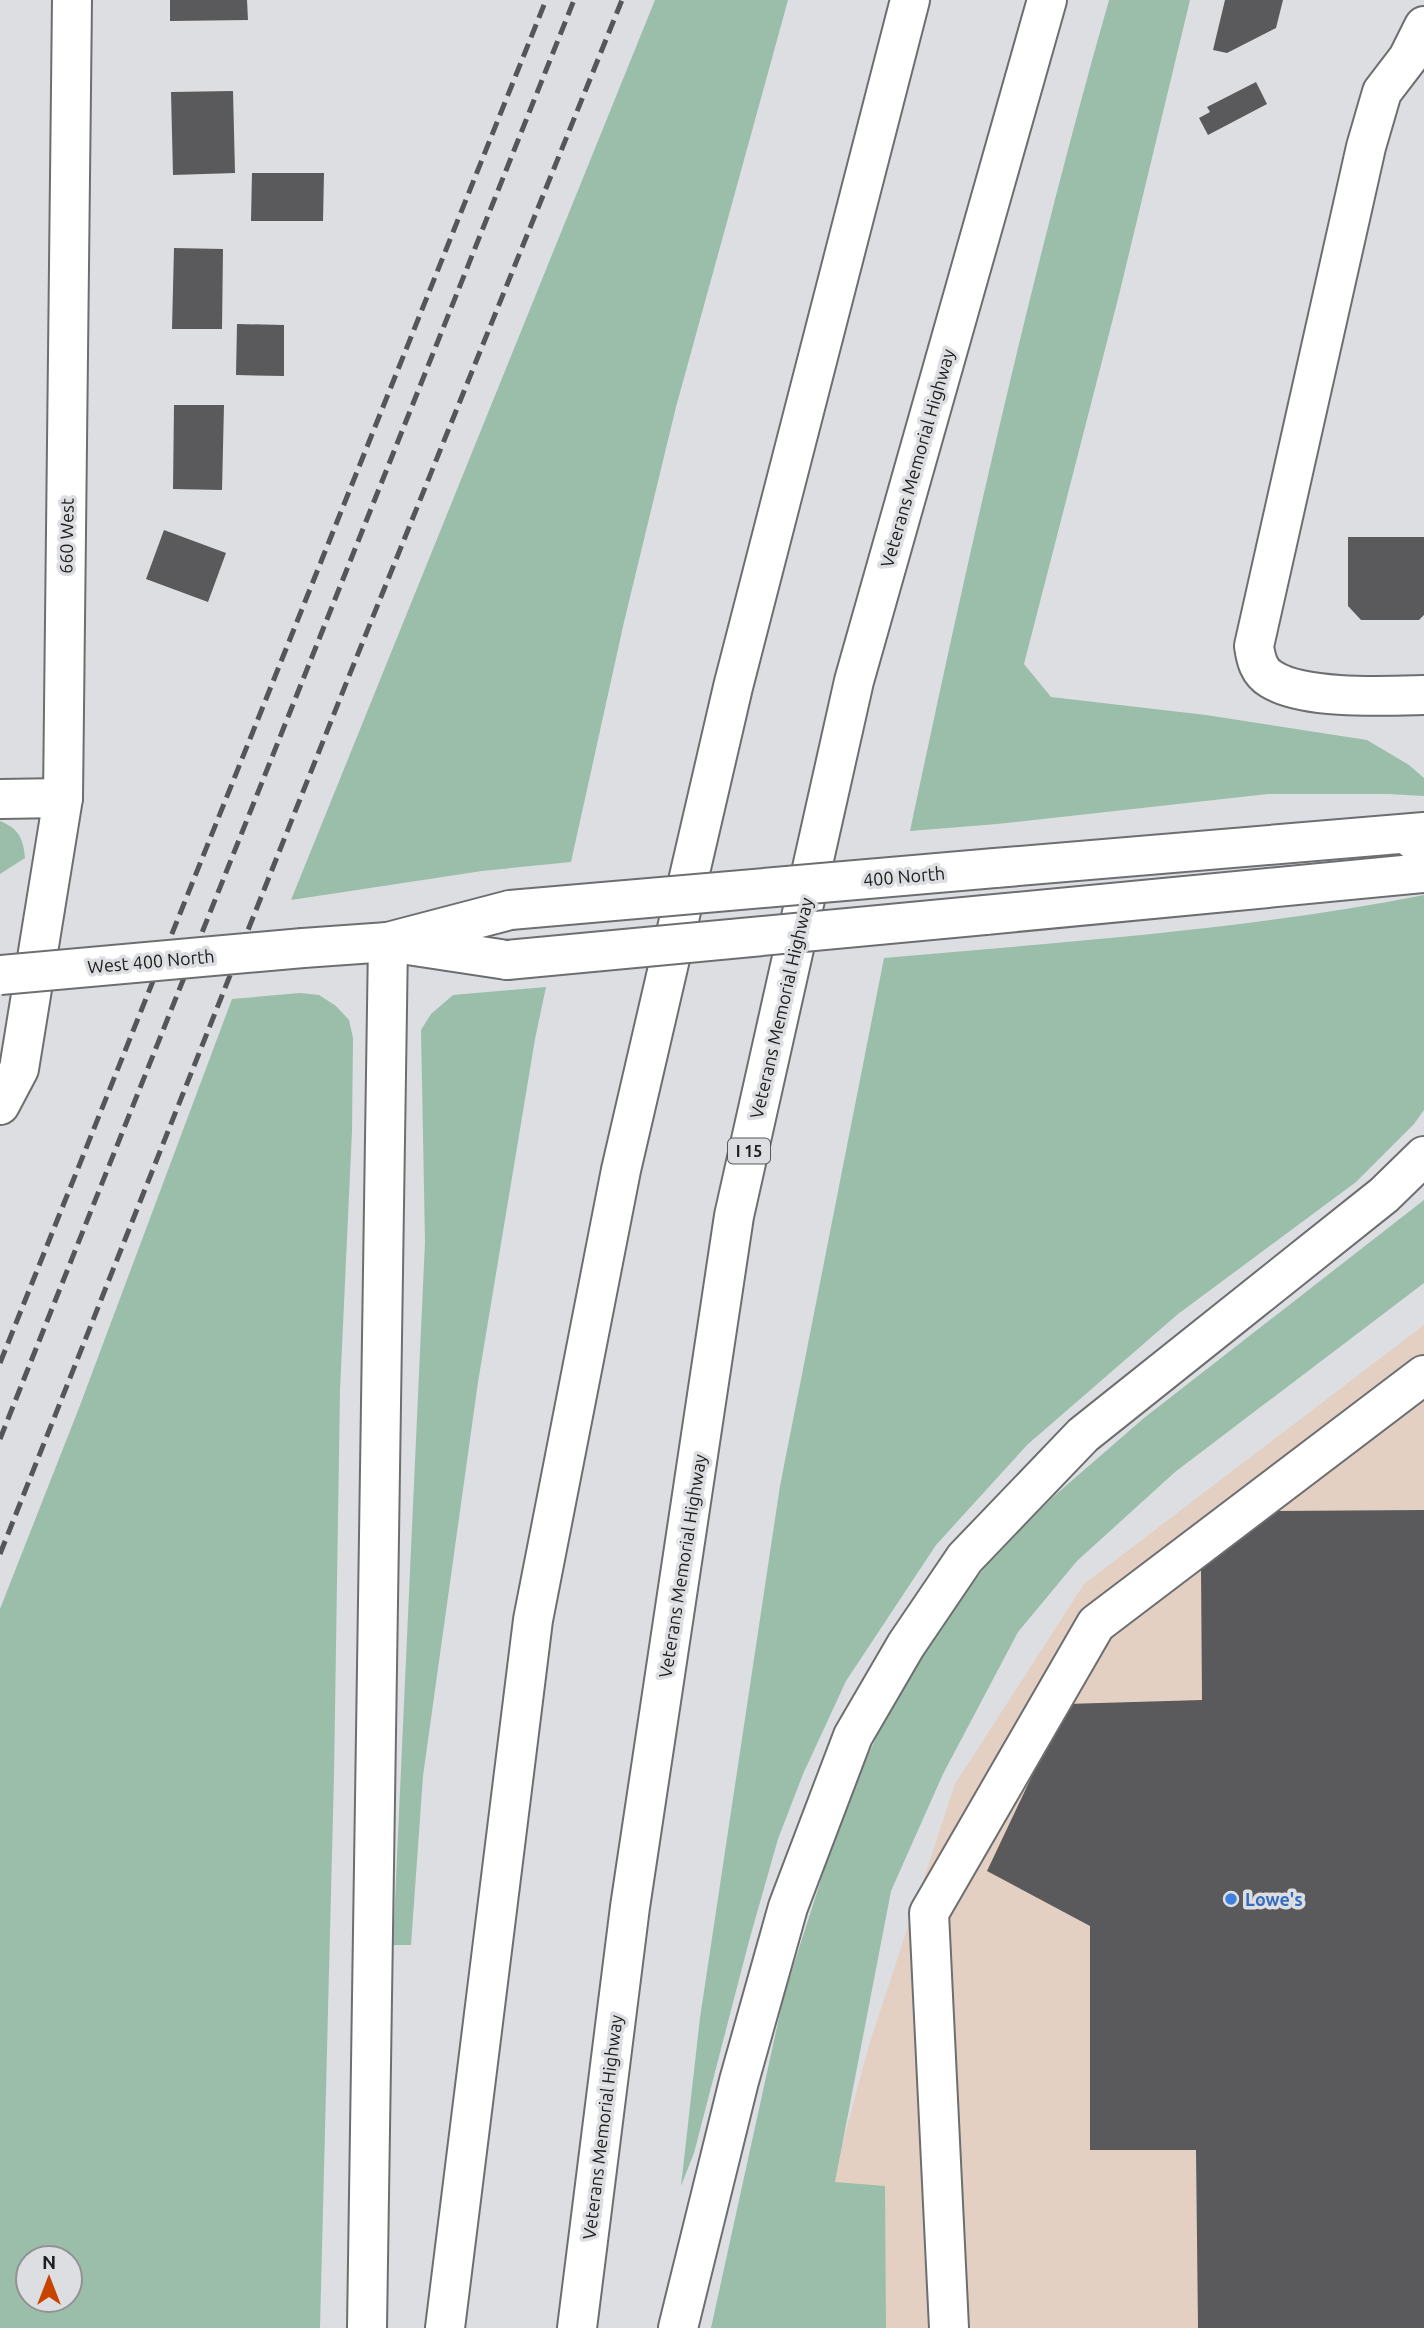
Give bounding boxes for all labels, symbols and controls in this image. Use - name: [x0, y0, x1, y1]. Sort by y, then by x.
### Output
- street label: Veterans Memorial Highway: [876, 346, 958, 570]
- street label: 660 West: [55, 498, 77, 574]
- street label: 400 North: [862, 862, 946, 890]
- street label: Veterans Memorial Highway: [746, 895, 816, 1120]
- street label: West 400 North: [87, 945, 215, 977]
- road number: I 15: [728, 1138, 770, 1163]
- street label: Veterans Memorial Highway: [654, 1452, 710, 1679]
- place label: Lowe's: [1245, 1889, 1303, 1909]
- marker: Lowe's: [1223, 1891, 1239, 1907]
- street label: Veterans Memorial Highway: [578, 2013, 626, 2241]
- north arrow: [14, 2244, 84, 2314]
- text: N: [42, 2251, 56, 2273]

